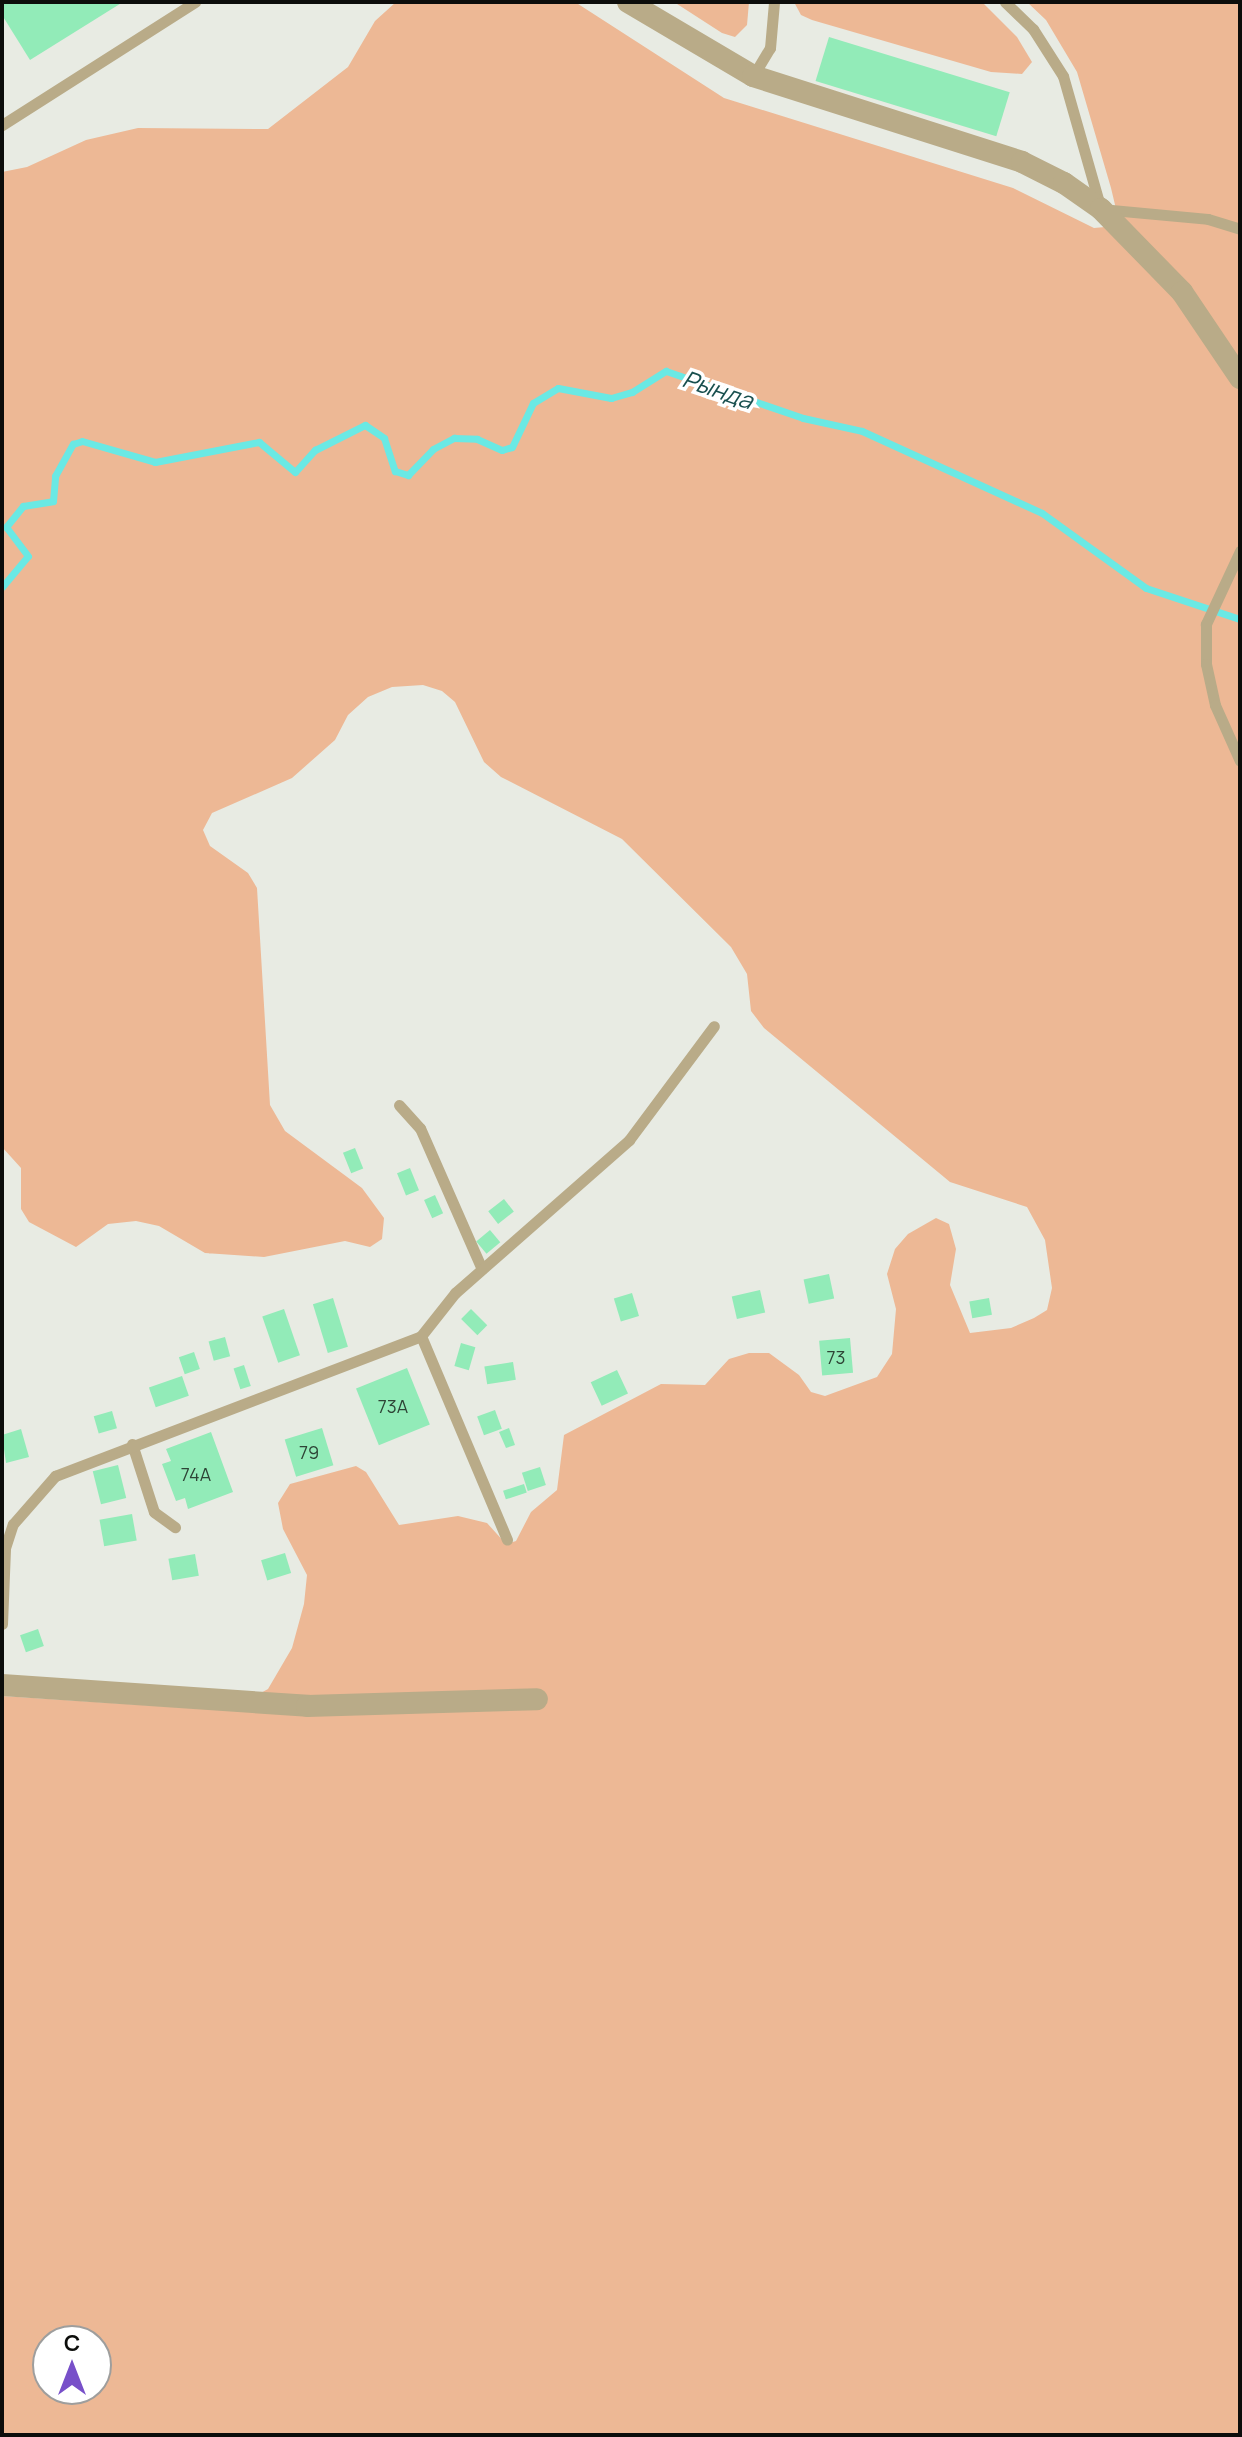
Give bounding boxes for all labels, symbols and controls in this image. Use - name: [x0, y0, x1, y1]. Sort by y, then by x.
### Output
- water label: Рында: [679, 364, 757, 414]
- house number: 73: [827, 1346, 845, 1368]
- house number: 73А: [378, 1395, 408, 1417]
- house number: 79: [299, 1441, 319, 1463]
- house number: 74А: [181, 1463, 211, 1485]
- north arrow: [32, 2325, 112, 2405]
- text: С: [64, 2328, 80, 2358]

